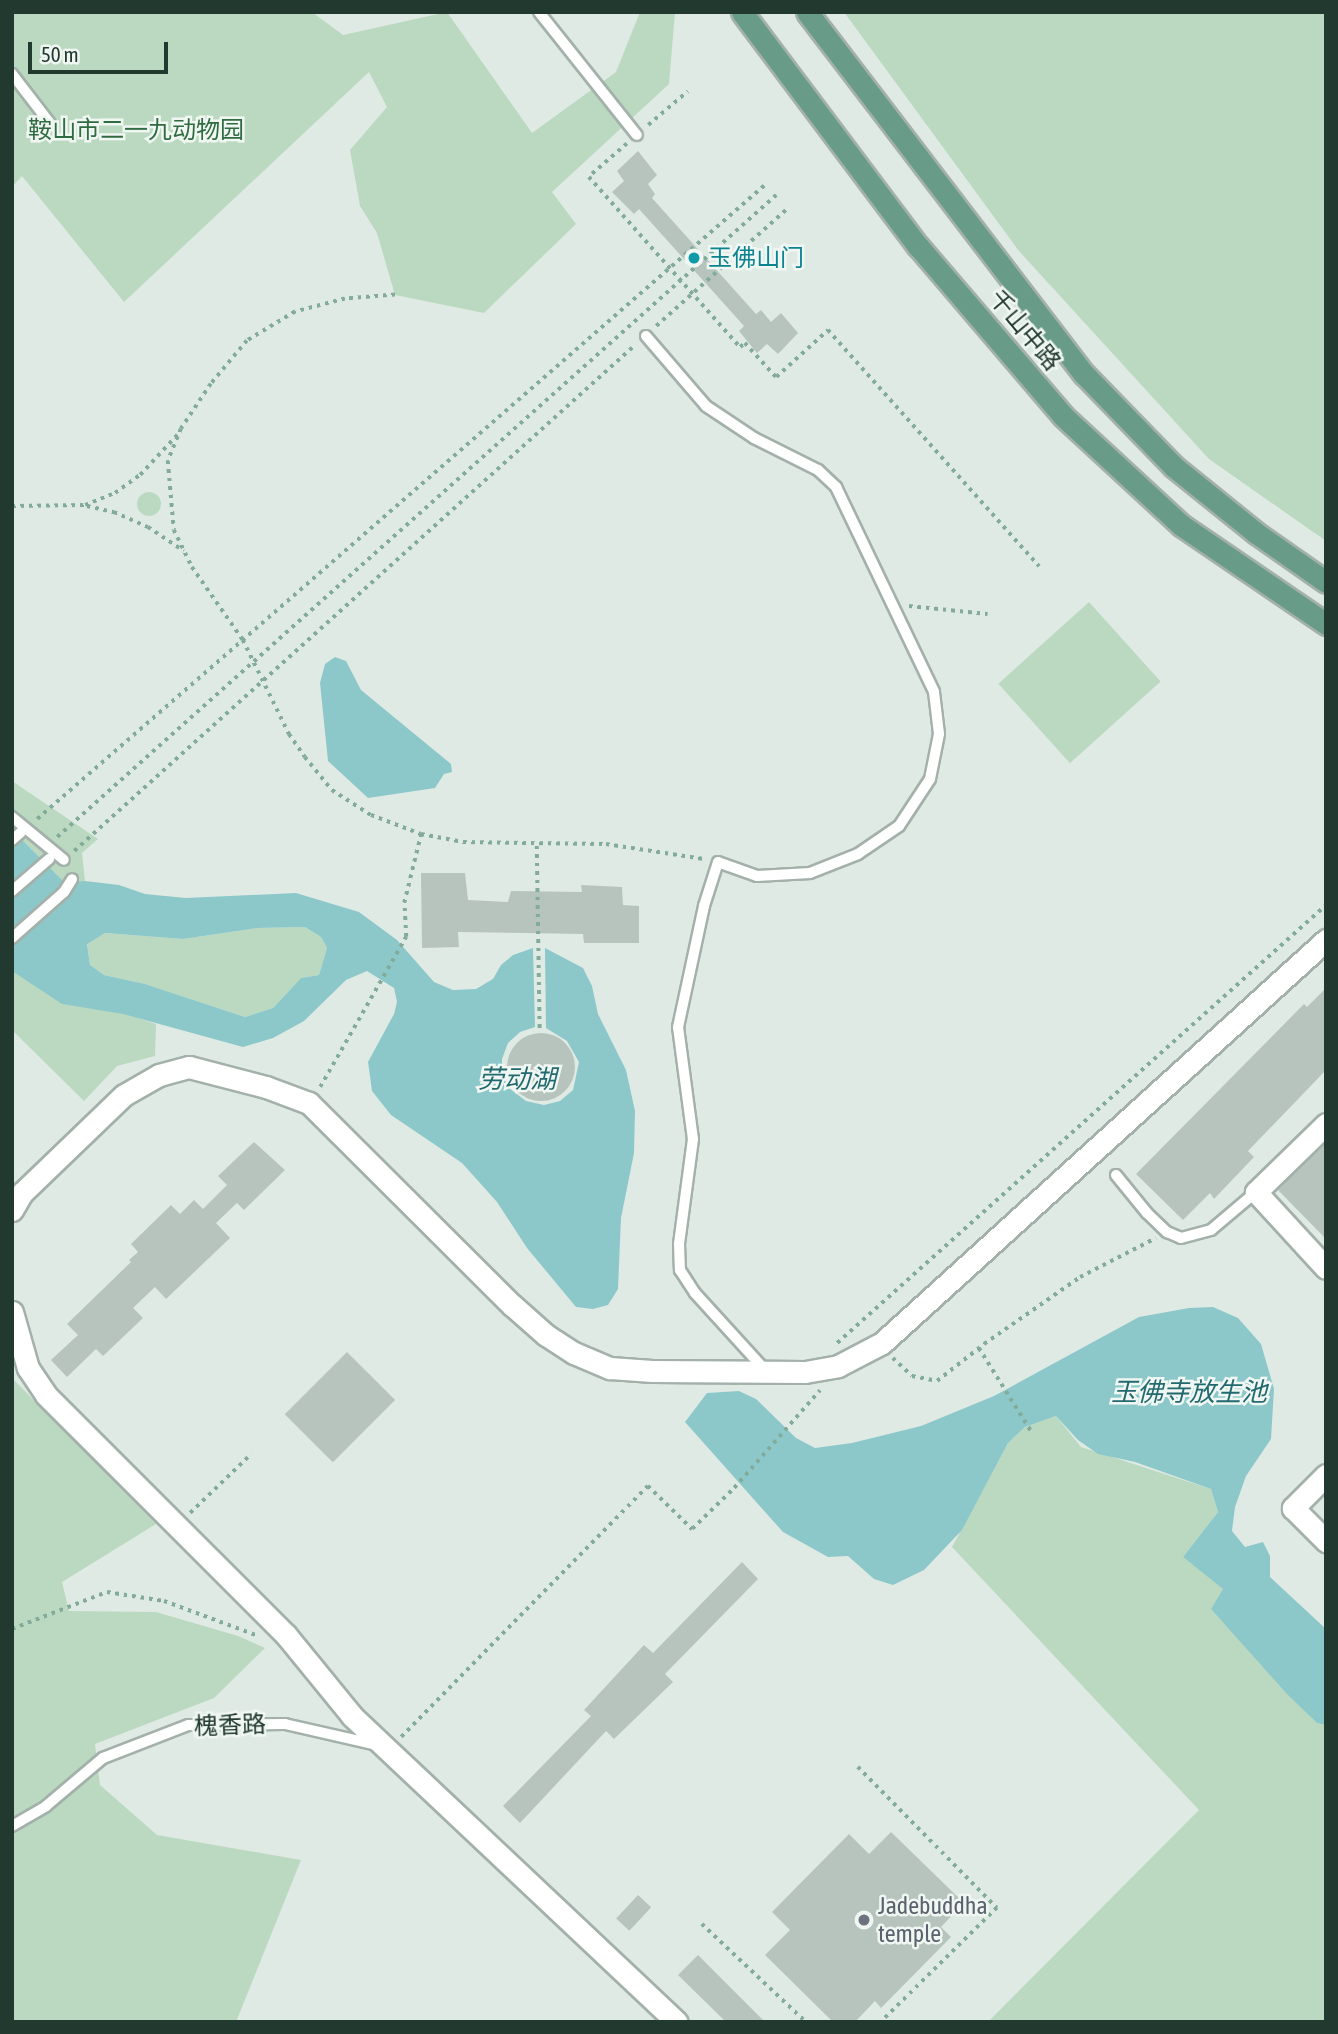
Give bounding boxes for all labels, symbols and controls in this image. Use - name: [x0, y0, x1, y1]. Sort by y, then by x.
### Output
- scale bar: [32, 28, 172, 72]
- text: 50 m: [41, 42, 79, 66]
- park label: 鞍山市二一九动物园: [28, 116, 244, 144]
- place label: 玉佛山门: [708, 244, 804, 272]
- marker: 玉佛山门: [686, 250, 702, 266]
- street label: 千山中路: [983, 284, 1067, 376]
- water label: 劳动湖: [478, 1064, 556, 1096]
- water label: 玉佛寺放生池: [1111, 1377, 1267, 1409]
- street label: 槐香路: [194, 1709, 266, 1741]
- place label: Jadebuddha temple: [878, 1892, 988, 1948]
- marker: Jadebuddha temple: [856, 1912, 872, 1928]

